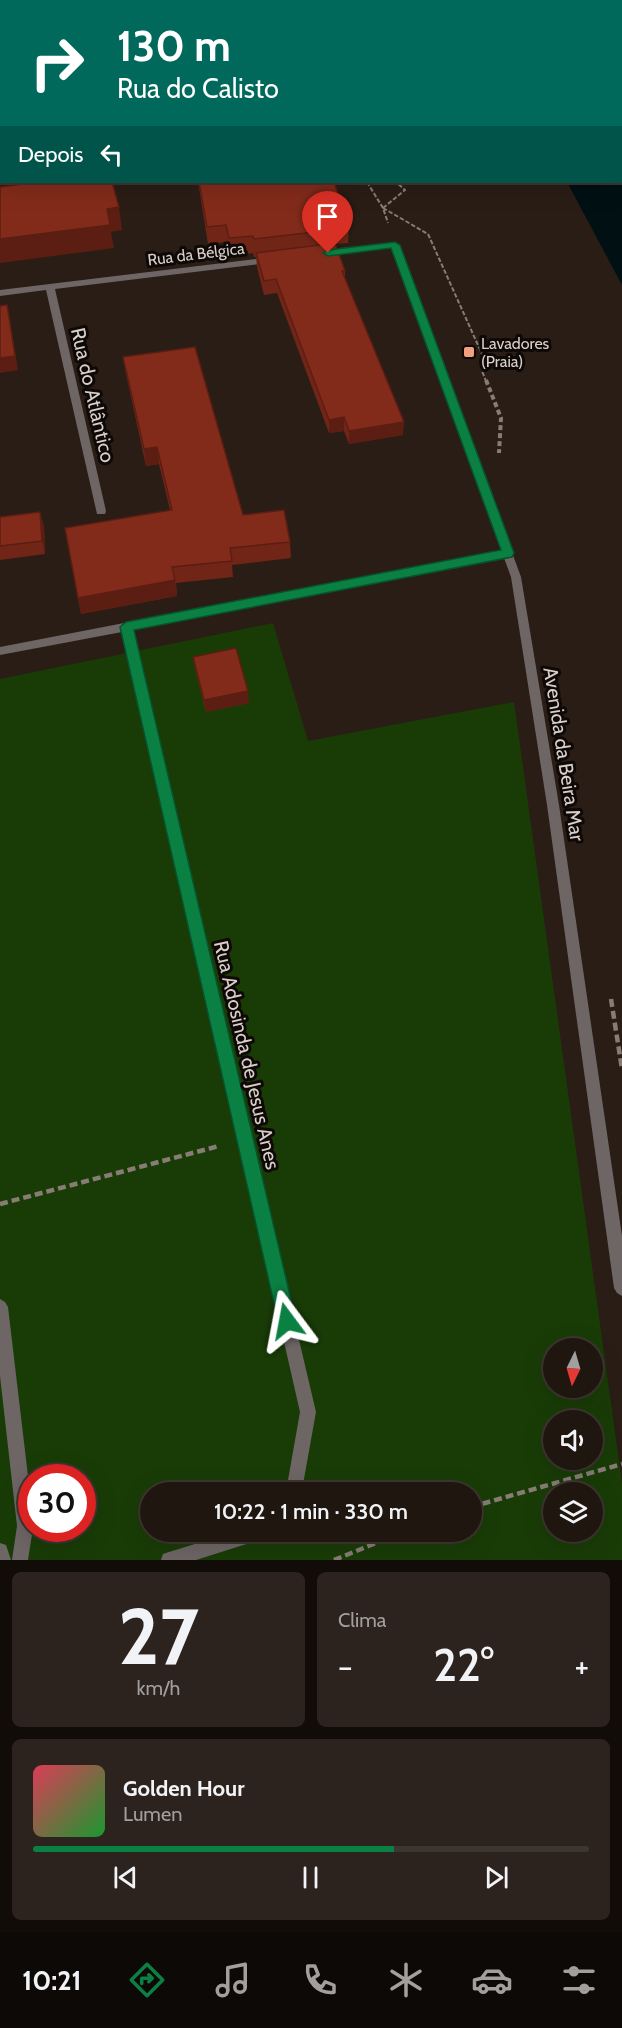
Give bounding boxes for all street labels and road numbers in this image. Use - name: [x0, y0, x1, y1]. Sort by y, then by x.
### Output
- street label: Rua da Bélgica: [146, 239, 246, 269]
- street label: Rua do Atlântico: [66, 325, 120, 465]
- street label: Avenida da Beira Mar: [538, 665, 590, 843]
- street label: Rua Adosinda de Jesus Anes: [209, 938, 285, 1172]

